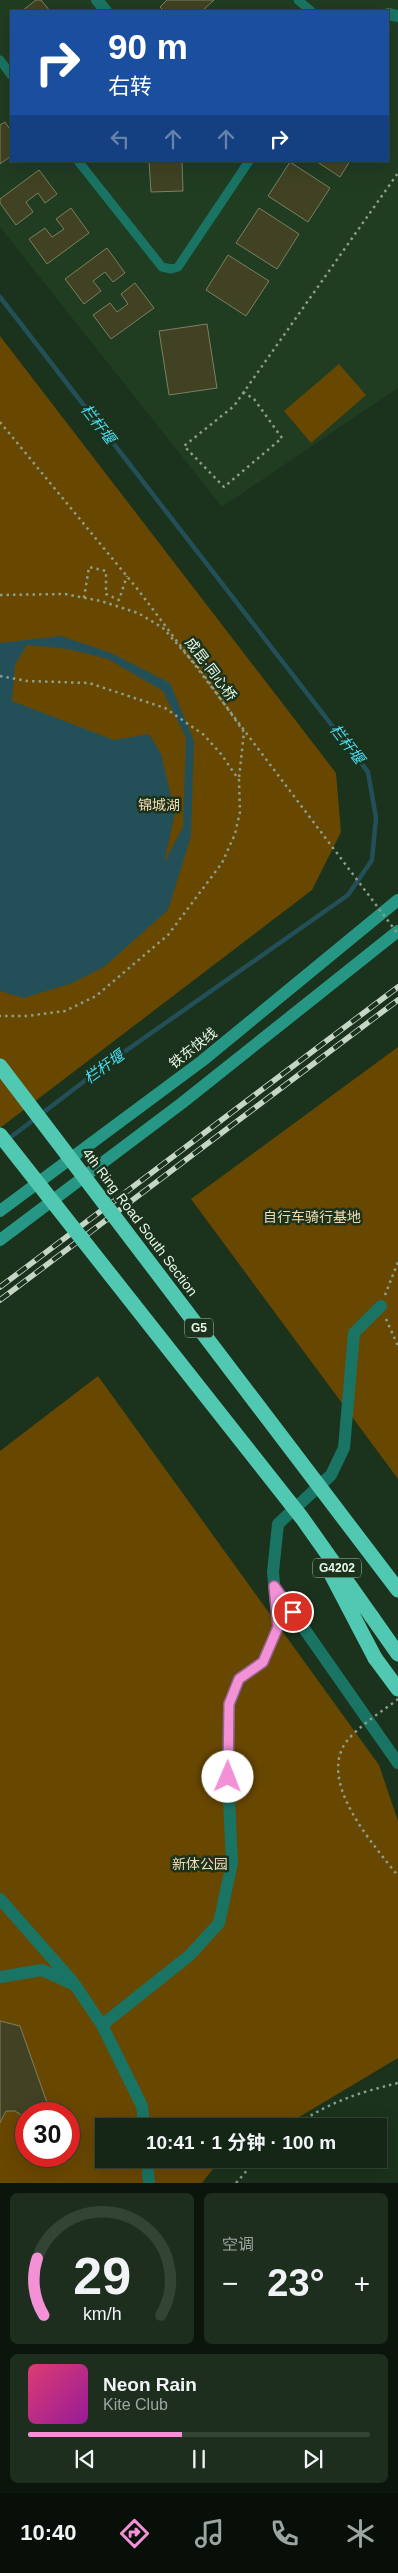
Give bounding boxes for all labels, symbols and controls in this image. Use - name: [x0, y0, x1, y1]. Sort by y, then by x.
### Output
- text: 90 m: [108, 27, 188, 66]
- icon: right: [25, 30, 90, 95]
- text: 右转: [108, 74, 152, 99]
- icon: left: [106, 125, 134, 153]
- icon: ahead: [159, 125, 187, 153]
- icon: ahead: [212, 125, 240, 153]
- icon: right: [265, 125, 293, 153]
- water label: 栏杆堰: [78, 401, 121, 449]
- street label: 成昆·同心桥: [182, 634, 240, 704]
- water label: 栏杆堰: [327, 721, 370, 769]
- park label: 锦城湖: [138, 797, 180, 813]
- street label: 铁东快线: [166, 1024, 220, 1072]
- water label: 栏杆堰: [81, 1045, 129, 1087]
- street label: 4th Ring Road South Section: [79, 1145, 201, 1299]
- park label: 自行车骑行基地: [263, 1209, 361, 1225]
- road number: G5: [185, 1319, 213, 1338]
- road number: G4202: [313, 1559, 361, 1578]
- pin: [272, 1591, 314, 1633]
- icon: arrive: [279, 1598, 307, 1626]
- position arrow: [201, 1750, 253, 1802]
- park label: 新体公园: [172, 1856, 228, 1872]
- speed limit sign: 30: [15, 2102, 80, 2167]
- text: 10:41 · 1 分钟 · 100 m: [146, 2132, 336, 2153]
- text: 空调: [222, 2236, 254, 2253]
- text: 29: [73, 2247, 131, 2305]
- text: 23°: [267, 2262, 325, 2304]
- text: −: [222, 2268, 238, 2299]
- text: +: [354, 2268, 370, 2299]
- text: km/h: [83, 2304, 121, 2324]
- text: Neon Rain: [103, 2374, 197, 2395]
- text: Kite Club: [103, 2396, 168, 2413]
- icon: previous: [71, 2445, 99, 2473]
- icon: pause: [185, 2445, 213, 2473]
- icon: next: [299, 2445, 327, 2473]
- icon: directions: [117, 2516, 152, 2551]
- icon: music: [192, 2516, 227, 2551]
- icon: phone: [267, 2516, 302, 2551]
- icon: climate: [343, 2516, 378, 2551]
- text: 10:40: [20, 2520, 76, 2545]

